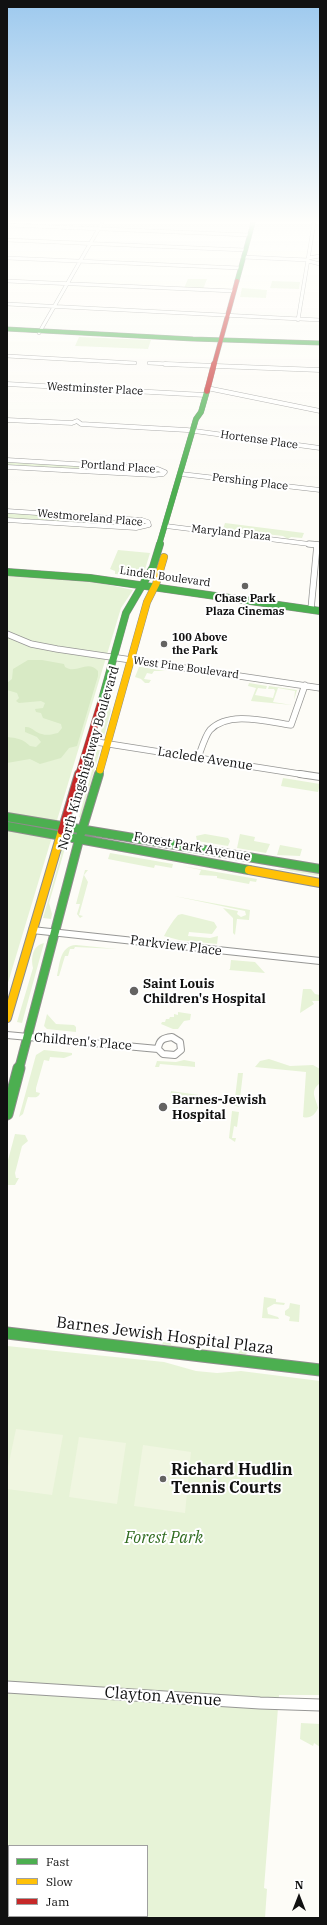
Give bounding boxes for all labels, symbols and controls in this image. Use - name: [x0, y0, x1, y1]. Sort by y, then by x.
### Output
- street label: Westminster Place: [47, 380, 143, 398]
- street label: Hortense Place: [219, 428, 299, 452]
- street label: Portland Place: [80, 458, 156, 476]
- street label: Pershing Place: [211, 471, 289, 493]
- street label: Westmoreland Place: [37, 507, 143, 529]
- street label: Maryland Plaza: [191, 522, 271, 544]
- street label: Lindell Boulevard: [119, 564, 211, 590]
- marker: Chase Park Plaza Cinemas: [240, 581, 250, 591]
- place label: Chase Park Plaza Cinemas: [206, 592, 284, 618]
- place label: 100 Above the Park: [172, 631, 227, 657]
- marker: 100 Above the Park: [159, 639, 169, 649]
- street label: West Pine Boulevard: [132, 654, 240, 682]
- street label: North Kingshighway Boulevard: [55, 664, 123, 852]
- street label: Laclede Avenue: [156, 744, 254, 774]
- street label: Forest Park Avenue: [132, 829, 252, 865]
- street label: Parkview Place: [129, 933, 223, 959]
- place label: Saint Louis Children's Hospital: [143, 976, 266, 1007]
- marker: Saint Louis Children's Hospital: [128, 985, 140, 997]
- street label: Children's Place: [33, 1030, 133, 1054]
- place label: Barnes-Jewish Hospital: [172, 1092, 266, 1123]
- marker: Barnes-Jewish Hospital: [157, 1101, 169, 1113]
- street label: Barnes Jewish Hospital Plaza: [55, 1313, 275, 1359]
- place label: Richard Hudlin Tennis Courts: [171, 1460, 293, 1498]
- marker: Richard Hudlin Tennis Courts: [158, 1474, 168, 1484]
- park label: Forest Park: [125, 1528, 203, 1548]
- street label: Clayton Avenue: [104, 1683, 222, 1711]
- legend: [8, 1845, 148, 1917]
- text: Fast: [46, 1854, 70, 1869]
- text: Slow: [46, 1874, 73, 1889]
- north arrow: [279, 1877, 319, 1917]
- text: N: [295, 1878, 303, 1892]
- text: Jam: [46, 1894, 69, 1909]

